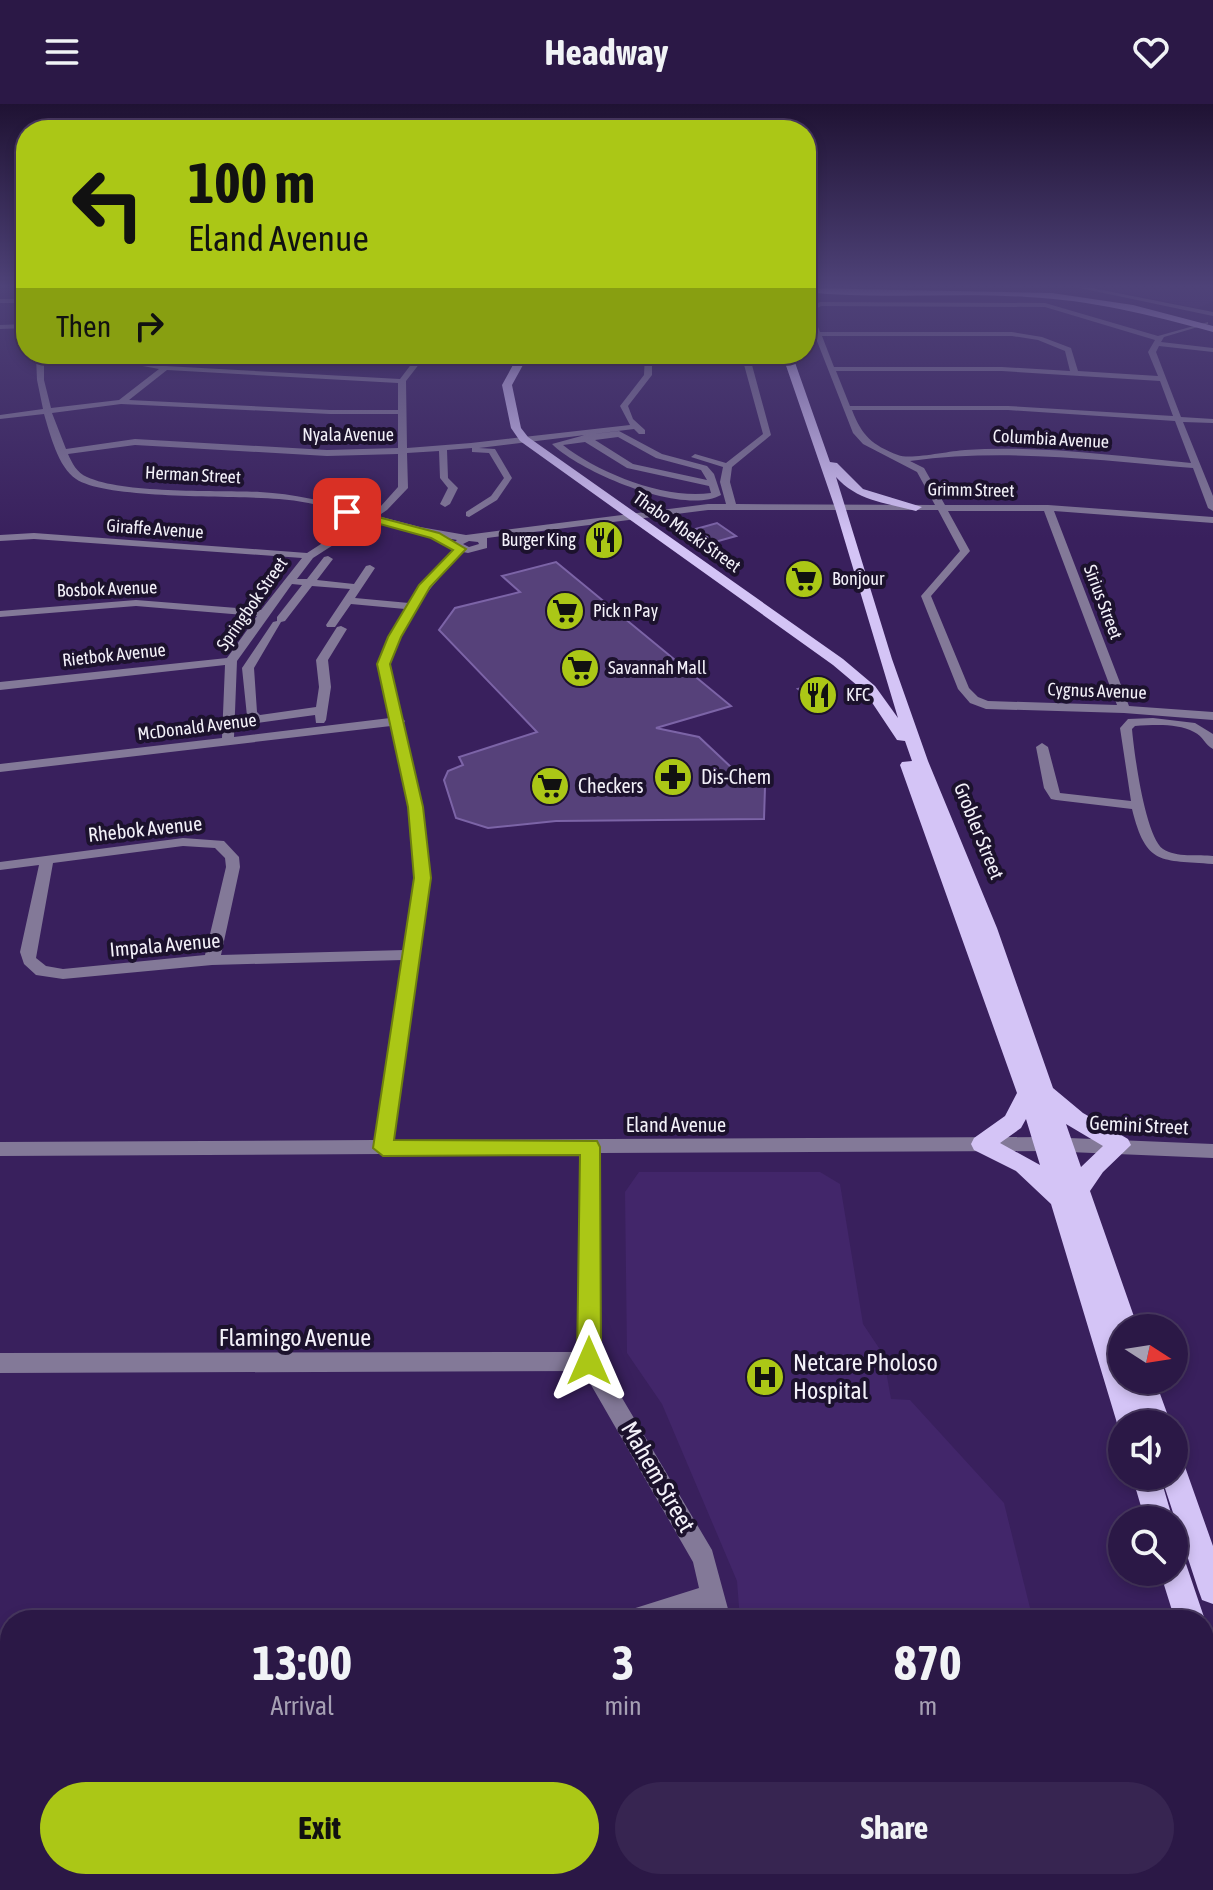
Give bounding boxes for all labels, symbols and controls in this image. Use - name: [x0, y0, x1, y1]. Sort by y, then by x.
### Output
- icon: menu: [40, 30, 84, 74]
- icon: heart: [1129, 30, 1173, 74]
- text: Headway: [545, 31, 668, 73]
- text: 100 m: [188, 151, 315, 215]
- icon: left: [56, 152, 160, 256]
- text: Eland Avenue: [188, 217, 369, 259]
- icon: right: [127, 304, 171, 348]
- text: Then: [56, 309, 111, 343]
- street label: Nyala Avenue: [302, 424, 394, 445]
- street label: Columbia Avenue: [992, 425, 1110, 452]
- street label: Herman Street: [145, 462, 241, 487]
- pin: [313, 478, 381, 546]
- street label: Grimm Street: [927, 478, 1015, 501]
- street label: Thabo Mbeki Street: [630, 487, 745, 576]
- icon: arrive: [325, 490, 369, 534]
- street label: Giraffe Avenue: [106, 515, 204, 542]
- restaurant icon: Burger King: [583, 519, 625, 561]
- place label: Burger King: [501, 529, 576, 550]
- street label: Springbok Street: [212, 553, 291, 654]
- supermarket icon: Bonjour: [783, 558, 825, 600]
- street label: Sirius Street: [1080, 562, 1127, 642]
- place label: Bonjour: [832, 568, 885, 589]
- street label: Bosbok Avenue: [56, 576, 158, 601]
- supermarket icon: Pick n Pay: [544, 590, 586, 632]
- place label: Pick n Pay: [593, 600, 658, 621]
- street label: Rietbok Avenue: [61, 639, 167, 670]
- supermarket icon: Savannah Mall: [559, 647, 601, 689]
- place label: Savannah Mall: [608, 657, 707, 678]
- restaurant icon: KFC: [797, 674, 839, 716]
- street label: Cygnus Avenue: [1047, 678, 1147, 703]
- place label: KFC: [846, 684, 870, 705]
- street label: McDonald Avenue: [136, 709, 258, 744]
- pharmacy icon: Dis-Chem: [652, 756, 694, 798]
- supermarket icon: Checkers: [529, 765, 571, 807]
- place label: Dis-Chem: [701, 765, 771, 788]
- place label: Checkers: [578, 774, 644, 797]
- street label: Grobler Street: [950, 779, 1009, 883]
- street label: Rhebok Avenue: [87, 811, 203, 846]
- street label: Impala Avenue: [109, 928, 221, 961]
- street label: Gemini Street: [1089, 1110, 1190, 1139]
- street label: Eland Avenue: [626, 1113, 726, 1136]
- north arrow: [1108, 1314, 1188, 1394]
- map controls: [1108, 1314, 1188, 1586]
- position arrow: [547, 1319, 631, 1403]
- street label: Flamingo Avenue: [219, 1324, 371, 1351]
- place label: Netcare Pholoso Hospital: [793, 1349, 938, 1404]
- hospital icon: Netcare Pholoso Hospital: [744, 1356, 786, 1398]
- button: sound: [1108, 1410, 1188, 1490]
- street label: Mahem Street: [616, 1417, 701, 1537]
- button: search: [1108, 1506, 1188, 1586]
- text: 13:00: [252, 1635, 352, 1690]
- text: 3: [612, 1635, 634, 1690]
- text: 870: [894, 1635, 962, 1690]
- text: Arrival: [270, 1691, 334, 1721]
- text: min: [604, 1691, 642, 1721]
- text: m: [918, 1691, 937, 1721]
- button: Exit: [40, 1782, 599, 1874]
- button: Share: [615, 1782, 1174, 1874]

